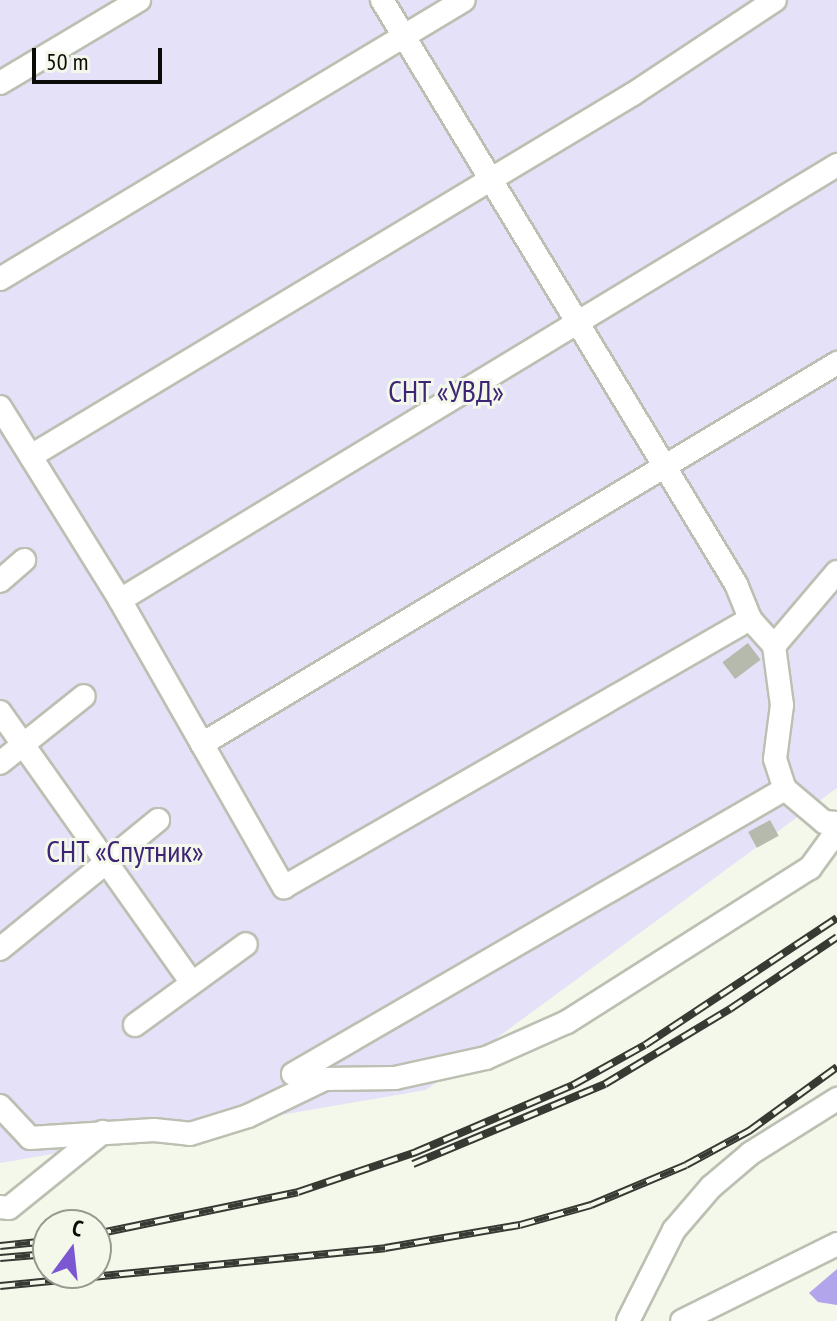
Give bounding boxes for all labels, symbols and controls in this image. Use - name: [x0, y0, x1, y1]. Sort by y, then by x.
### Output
- scale bar: [36, 32, 166, 82]
- text: 50 m: [46, 46, 88, 77]
- park label: СНТ «УВД»: [388, 373, 504, 409]
- park label: СНТ «Спутник»: [46, 833, 204, 869]
- north arrow: [32, 1209, 112, 1289]
- text: С: [69, 1213, 86, 1243]

